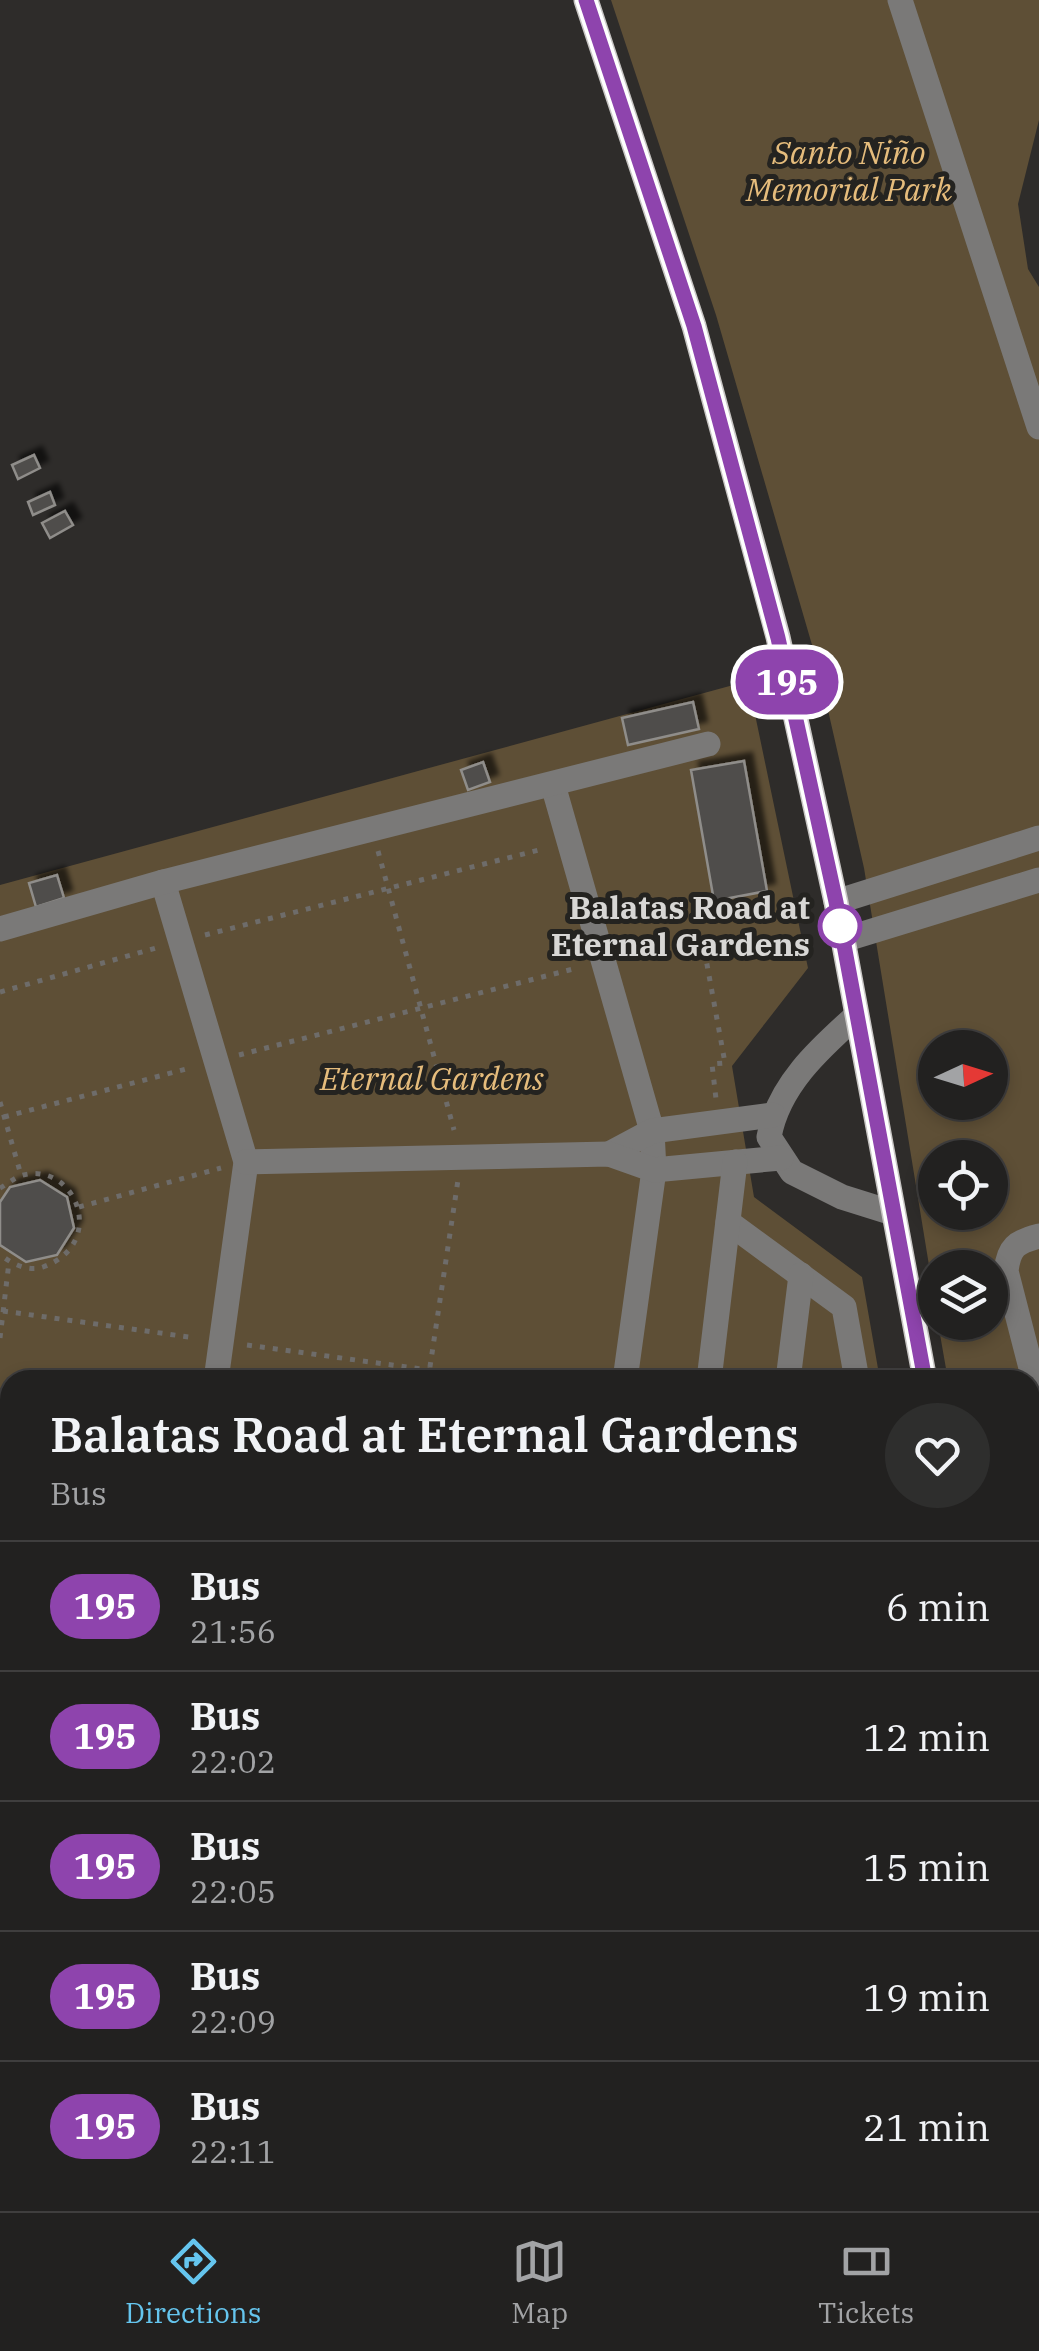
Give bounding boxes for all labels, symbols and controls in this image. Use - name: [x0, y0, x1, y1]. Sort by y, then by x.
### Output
- park label: Santo Niño Memorial Park: [745, 131, 952, 210]
- line badge: 195: [730, 650, 844, 714]
- text: 195: [755, 659, 819, 705]
- place label: Balatas Road at Eternal Gardens: [551, 886, 810, 965]
- marker: Balatas Road at Eternal Gardens: [819, 905, 861, 947]
- north arrow: [918, 1030, 1008, 1120]
- map controls: [918, 1030, 1008, 1340]
- park label: Eternal Gardens: [319, 1057, 544, 1099]
- button: locate: [918, 1140, 1008, 1230]
- button: layers: [918, 1250, 1008, 1340]
- text: Balatas Road at Eternal Gardens: [50, 1403, 799, 1465]
- button: heart: [885, 1403, 990, 1508]
- text: Bus: [50, 1472, 107, 1514]
- text: Bus: [190, 1561, 260, 1610]
- text: 6 min: [886, 1582, 990, 1631]
- text: 195: [73, 1583, 137, 1629]
- text: 21:56: [190, 1610, 276, 1652]
- text: Bus: [190, 1691, 260, 1740]
- text: 12 min: [863, 1712, 990, 1761]
- text: 195: [73, 1713, 137, 1759]
- text: 22:02: [190, 1740, 276, 1782]
- text: Bus: [190, 1821, 260, 1870]
- text: 15 min: [863, 1842, 990, 1891]
- text: 195: [73, 1843, 137, 1889]
- text: 22:05: [190, 1870, 276, 1912]
- text: Bus: [190, 1951, 260, 2000]
- text: 19 min: [863, 1972, 990, 2021]
- text: 195: [73, 1973, 137, 2019]
- text: 22:09: [190, 2000, 276, 2042]
- text: Bus: [190, 2081, 260, 2130]
- text: 21 min: [863, 2102, 990, 2151]
- text: 195: [73, 2103, 137, 2149]
- text: 22:11: [190, 2130, 276, 2172]
- tab: Directions: [125, 2234, 261, 2331]
- tab: Map: [511, 2234, 568, 2331]
- tab: Tickets: [818, 2234, 914, 2331]

